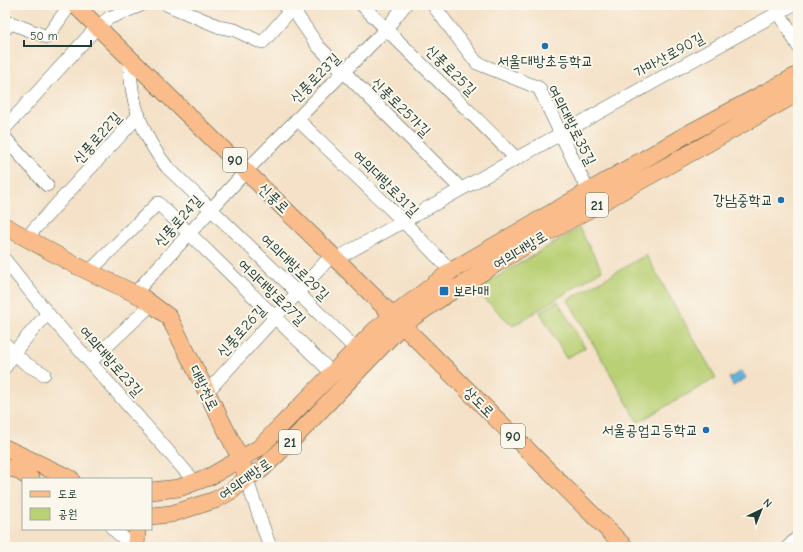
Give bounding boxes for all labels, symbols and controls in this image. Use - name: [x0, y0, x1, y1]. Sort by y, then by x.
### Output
- scale bar: [24, 22, 91, 48]
- street label: 가마산로90길: [631, 28, 707, 82]
- text: 50 m: [30, 29, 58, 43]
- street label: 신풍로25길: [422, 41, 480, 99]
- marker: 서울대방초등학교: [540, 41, 550, 51]
- street label: 신풍로23길: [286, 49, 344, 107]
- place label: 서울대방초등학교: [497, 52, 593, 70]
- street label: 신풍로25가길: [368, 74, 434, 140]
- street label: 여의대방로35길: [544, 82, 600, 168]
- street label: 신풍로22길: [69, 108, 125, 168]
- street label: 여의대방로31길: [349, 146, 423, 220]
- road number: 90: [223, 148, 247, 172]
- street label: 신풍로: [255, 179, 293, 217]
- street label: 신풍로24길: [150, 191, 206, 251]
- place label: 강남중학교: [713, 191, 773, 209]
- road number: 21: [586, 193, 608, 217]
- marker: 강남중학교: [776, 195, 786, 205]
- street label: 여의대방로: [489, 227, 551, 273]
- street label: 여의대방로29길: [257, 230, 333, 304]
- street label: 여의대방로27길: [234, 255, 310, 329]
- place label: 보라매: [453, 282, 489, 300]
- marker: 보라매: [438, 285, 450, 297]
- street label: 신풍로26길: [213, 301, 269, 361]
- street label: 여의대방로23길: [75, 322, 147, 400]
- street label: 대방천로: [185, 362, 223, 414]
- street label: 상도로: [460, 383, 498, 421]
- place label: 서울공업고등학교: [601, 421, 698, 439]
- road number: 90: [501, 424, 525, 448]
- marker: 서울공업고등학교: [701, 425, 711, 435]
- road number: 21: [279, 430, 301, 454]
- street label: 여의대방로: [215, 454, 275, 504]
- legend: [22, 478, 152, 530]
- text: 도로: [58, 487, 77, 501]
- north arrow: [741, 490, 781, 530]
- text: N: [760, 496, 775, 510]
- text: 공원: [58, 507, 77, 521]

